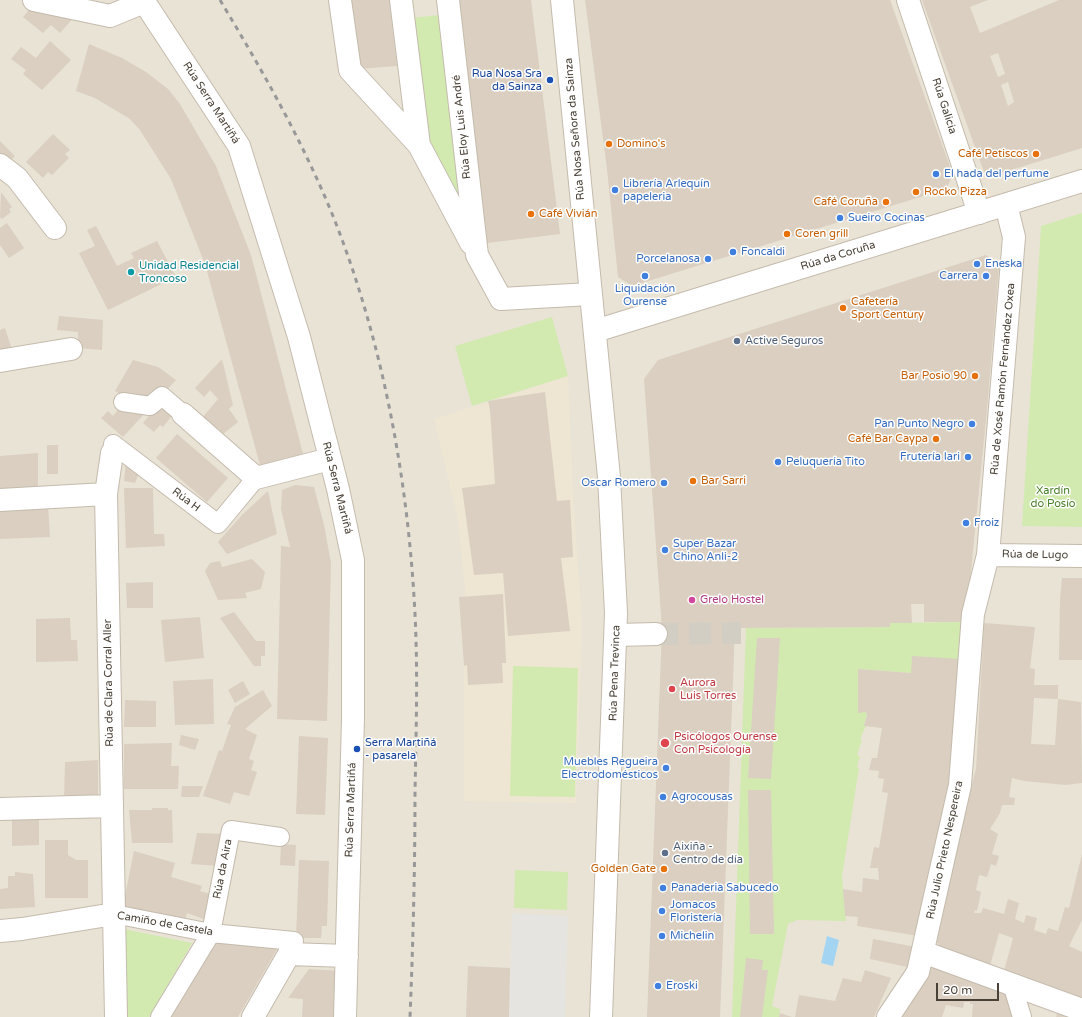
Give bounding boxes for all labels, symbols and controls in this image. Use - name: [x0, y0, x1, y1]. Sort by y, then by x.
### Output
- street label: Rúa Nosa Señora da Saínza: [562, 57, 588, 201]
- street label: Rúa Serra Martiñá: [180, 60, 242, 146]
- place label: Rua Nosa Sra da Sainza: [472, 67, 542, 93]
- street label: Rúa Eloy Luis André: [450, 74, 474, 180]
- marker: Rua Nosa Sra da Sainza: [545, 75, 555, 85]
- street label: Rúa Galicia: [929, 76, 959, 136]
- place label: Domino's: [617, 137, 666, 151]
- marker: Domino's: [604, 139, 614, 149]
- place label: Café Petiscos: [958, 147, 1028, 161]
- marker: Café Petiscos: [1031, 149, 1041, 159]
- place label: El hada del perfume: [944, 167, 1049, 181]
- marker: El hada del perfume: [931, 169, 941, 179]
- place label: Librería Arlequín papeleria: [623, 177, 710, 203]
- marker: Librería Arlequín papeleria: [610, 185, 620, 195]
- place label: Rocko Pizza: [924, 185, 987, 199]
- marker: Rocko Pizza: [911, 187, 921, 197]
- place label: Café Coruña: [813, 195, 878, 209]
- marker: Café Coruña: [881, 197, 891, 207]
- place label: Café Vivián: [539, 207, 597, 221]
- marker: Café Vivián: [526, 209, 536, 219]
- place label: Sueiro Cocinas: [848, 211, 925, 225]
- marker: Sueiro Cocinas: [835, 213, 845, 223]
- place label: Coren grill: [795, 227, 848, 241]
- marker: Coren grill: [782, 229, 792, 239]
- street label: Rúa da Coruña: [799, 238, 877, 274]
- place label: Foncaldi: [741, 245, 785, 259]
- marker: Foncaldi: [728, 247, 738, 257]
- place label: Porcelanosa: [636, 252, 700, 266]
- marker: Porcelanosa: [703, 254, 713, 264]
- place label: Eneska: [985, 257, 1022, 271]
- place label: Unidad Residencial Troncoso: [139, 259, 239, 285]
- marker: Eneska: [972, 259, 982, 269]
- marker: Unidad Residencial Troncoso: [126, 267, 136, 277]
- place label: Carrera: [939, 269, 978, 283]
- marker: Liquidación Ourense: [640, 271, 650, 281]
- marker: Carrera: [981, 271, 991, 281]
- place label: Liquidación Ourense: [615, 282, 675, 308]
- street label: Rúa de Xosé Ramón Fernández Oxea: [988, 282, 1018, 476]
- place label: Cafetería Sport Century: [851, 295, 924, 321]
- marker: Cafetería Sport Century: [838, 303, 848, 313]
- place label: Active Seguros: [745, 334, 823, 348]
- marker: Active Seguros: [732, 336, 742, 346]
- place label: Bar Posio 90: [901, 369, 967, 383]
- marker: Bar Posio 90: [970, 371, 980, 381]
- place label: Pan Punto Negro: [874, 417, 964, 431]
- marker: Pan Punto Negro: [967, 419, 977, 429]
- place label: Café Bar Caypa: [848, 432, 928, 446]
- marker: Café Bar Caypa: [931, 434, 941, 444]
- street label: Rúa Serra Martiñá: [319, 440, 355, 536]
- place label: Frutería Iari: [900, 450, 960, 464]
- marker: Frutería Iari: [963, 452, 973, 462]
- place label: Peluquería Tito: [786, 455, 865, 469]
- marker: Peluquería Tito: [773, 457, 783, 467]
- place label: Bar Sarri: [701, 474, 746, 488]
- place label: Oscar Romero: [581, 476, 656, 490]
- marker: Bar Sarri: [688, 476, 698, 486]
- marker: Oscar Romero: [659, 478, 669, 488]
- park label: Xardín do Posío: [1030, 484, 1076, 510]
- street label: Rúa H: [169, 485, 203, 515]
- place label: Froiz: [974, 516, 999, 530]
- marker: Froiz: [961, 518, 971, 528]
- place label: Super Bazar Chino Anli-2: [673, 537, 738, 563]
- marker: Super Bazar Chino Anli-2: [660, 545, 670, 555]
- street label: Rúa de Lugo: [1002, 548, 1068, 562]
- place label: Grelo Hostel: [700, 593, 764, 607]
- marker: Grelo Hostel: [687, 595, 697, 605]
- street label: Rúa de Clara Corral Aller: [101, 619, 117, 747]
- street label: Rúa Pena Trevinca: [607, 625, 623, 721]
- place label: Aurora Luis Torres: [680, 676, 736, 702]
- marker: Aurora Luis Torres: [667, 684, 677, 694]
- place label: Psicólogos Ourense Con Psicología: [674, 730, 777, 756]
- place label: Serra Martiñá - pasarela: [365, 736, 436, 762]
- marker: Psicólogos Ourense Con Psicología: [659, 737, 671, 749]
- marker: Serra Martiñá - pasarela: [352, 744, 362, 754]
- place label: Muebles Regueira Electrodomésticos: [561, 755, 658, 781]
- street label: Rúa Serra Martiñá: [343, 762, 359, 858]
- marker: Muebles Regueira Electrodomésticos: [661, 763, 671, 773]
- street label: Rúa Julio Prieto Nespereira: [924, 780, 966, 920]
- place label: Agrocousas: [671, 790, 733, 804]
- marker: Agrocousas: [658, 792, 668, 802]
- street label: Rúa da Aira: [211, 838, 235, 900]
- place label: Aixiña - Centro de día: [673, 840, 743, 866]
- marker: Aixiña - Centro de día: [660, 848, 670, 858]
- place label: Golden Gate: [591, 862, 656, 876]
- marker: Golden Gate: [659, 864, 669, 874]
- place label: Panaderia Sabucedo: [671, 881, 779, 895]
- marker: Panaderia Sabucedo: [658, 883, 668, 893]
- place label: Jomacos Floristería: [670, 898, 722, 924]
- marker: Jomacos Floristería: [657, 906, 667, 916]
- street label: Camiño de Castela: [116, 909, 214, 939]
- place label: Michelin: [670, 929, 714, 943]
- marker: Michelin: [657, 931, 667, 941]
- scale bar: [938, 975, 1001, 1001]
- place label: Eroski: [666, 979, 698, 993]
- marker: Eroski: [653, 981, 663, 991]
- text: 20 m: [943, 983, 972, 997]

